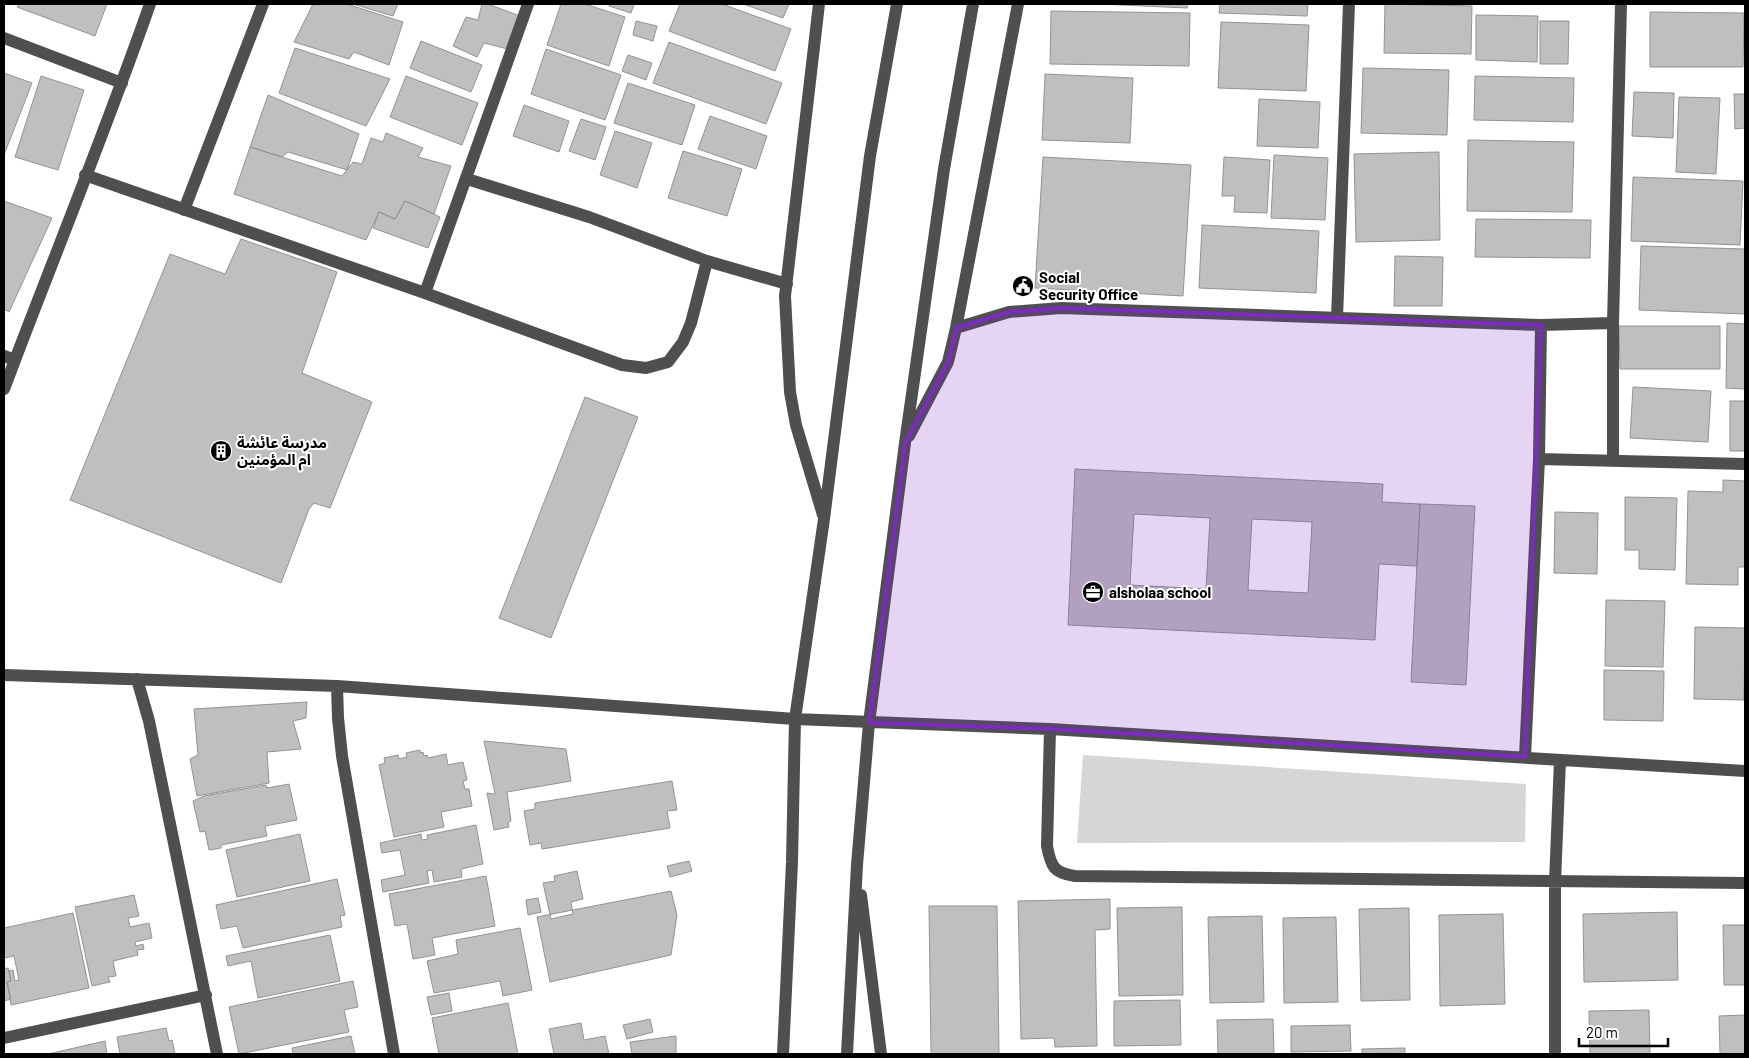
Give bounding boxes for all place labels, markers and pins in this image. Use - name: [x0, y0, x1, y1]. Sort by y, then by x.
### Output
- place label: Social Security Office: [1039, 268, 1138, 303]
- public building icon: Social Security Office: [1011, 274, 1035, 298]
- place label: مدرسة عائشة ام المؤمنين: [237, 433, 327, 471]
- building icon: مدرسة عائشة ام المؤمنين: [209, 439, 233, 463]
- office icon: alsholaa school: [1081, 580, 1105, 604]
- place label: alsholaa school: [1109, 583, 1211, 601]

